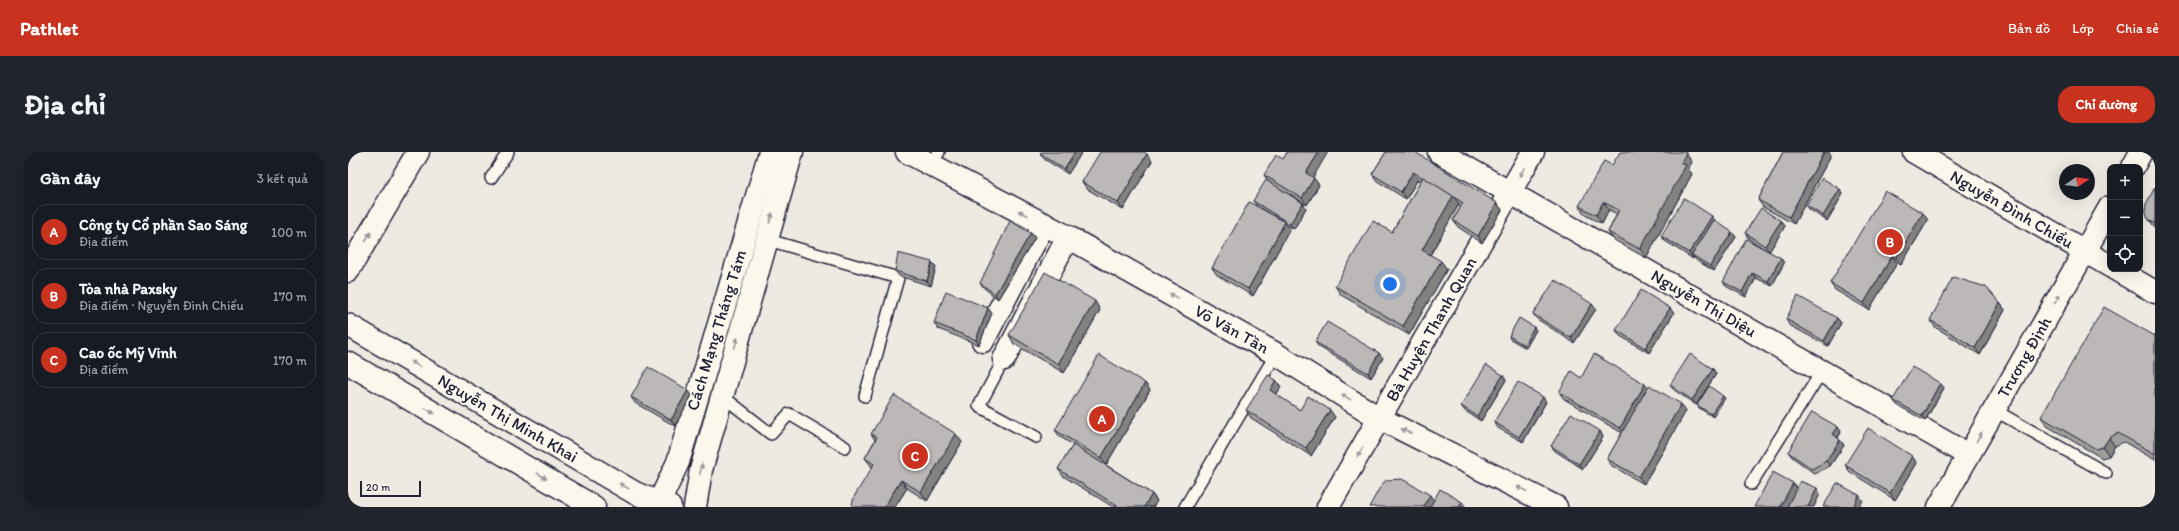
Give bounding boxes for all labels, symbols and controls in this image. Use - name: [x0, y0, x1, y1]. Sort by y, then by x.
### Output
- text: Pathlet: [20, 17, 78, 40]
- text: Bản đồ: [2008, 20, 2050, 37]
- text: Lớp: [2072, 20, 2094, 37]
- text: Chia sẻ: [2116, 20, 2159, 37]
- button: Chỉ đường: [2058, 86, 2155, 123]
- text: Địa chỉ: [24, 87, 106, 121]
- north arrow: [2059, 164, 2095, 200]
- map controls: [2107, 164, 2143, 272]
- button: +: [2107, 164, 2143, 200]
- one-way arrow: [1518, 166, 1525, 178]
- street label: Nguyễn Đình Chiểu: [1947, 166, 2078, 253]
- text: Gần đây: [40, 168, 100, 188]
- text: 3 kết quả: [257, 171, 308, 186]
- button: −: [2107, 200, 2143, 236]
- one-way arrow: [1017, 210, 1029, 216]
- one-way arrow: [768, 212, 774, 224]
- text: Công ty Cổ phần Sao Sáng: [79, 216, 247, 234]
- text: A: [50, 225, 58, 240]
- text: 100 m: [271, 225, 307, 240]
- pin: B: [1877, 227, 1903, 257]
- one-way arrow: [364, 231, 371, 243]
- text: Địa điểm: [79, 234, 129, 249]
- button: locate: [2107, 236, 2143, 272]
- street label: Cách Mạng Tháng Tám: [682, 247, 750, 413]
- street label: Bà Huyện Thanh Quan: [1381, 253, 1481, 405]
- street label: Nguyễn Thị Diệu: [1648, 265, 1761, 341]
- your location: [1380, 274, 1400, 294]
- text: Tòa nhà Paxsky: [79, 280, 177, 298]
- text: B: [50, 289, 58, 304]
- text: 170 m: [273, 289, 307, 304]
- one-way arrow: [1168, 293, 1180, 300]
- one-way arrow: [2054, 294, 2061, 305]
- text: Địa điểm · Nguyễn Đình Chiểu: [79, 298, 244, 313]
- street label: Võ Văn Tần: [1191, 300, 1273, 358]
- street label: Trương Định: [1993, 312, 2056, 401]
- one-way arrow: [733, 337, 739, 349]
- text: Cao ốc Mỹ Vinh: [79, 344, 177, 362]
- text: C: [50, 353, 58, 368]
- text: 170 m: [273, 353, 307, 368]
- one-way arrow: [410, 360, 420, 368]
- text: Địa điểm: [79, 362, 129, 377]
- street label: Nguyễn Thị Minh Khai: [434, 370, 582, 466]
- one-way arrow: [1340, 394, 1352, 401]
- pin: A: [1089, 404, 1115, 434]
- one-way arrow: [424, 407, 436, 414]
- one-way arrow: [1400, 428, 1411, 434]
- one-way arrow: [1975, 431, 1982, 443]
- pin: C: [902, 441, 928, 471]
- one-way arrow: [1356, 446, 1363, 458]
- one-way arrow: [699, 462, 705, 475]
- one-way arrow: [537, 473, 548, 480]
- scale bar: [360, 479, 421, 498]
- text: 20 m: [366, 481, 390, 494]
- one-way arrow: [618, 483, 630, 490]
- one-way arrow: [1516, 486, 1528, 492]

